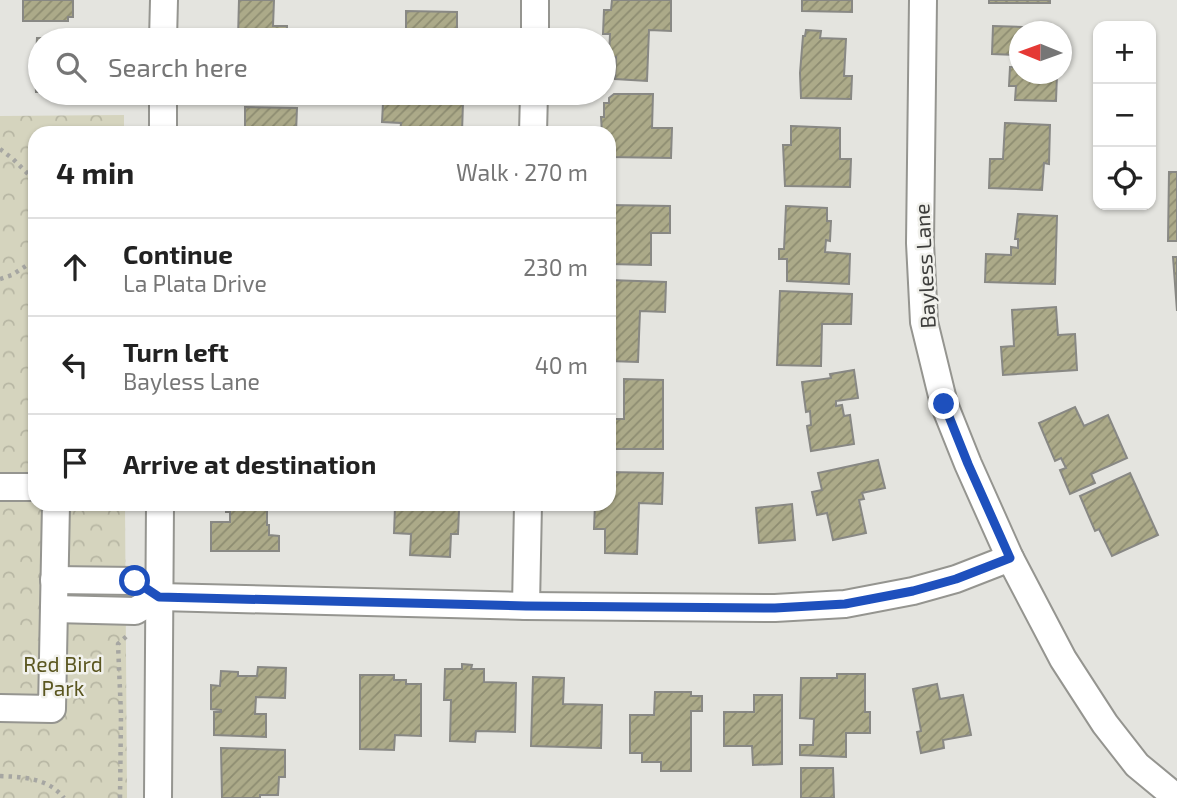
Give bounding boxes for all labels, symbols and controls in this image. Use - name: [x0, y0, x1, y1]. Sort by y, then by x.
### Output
- north arrow: [1009, 21, 1072, 84]
- map controls: [1093, 21, 1156, 210]
- button: +: [1093, 21, 1156, 84]
- search box: [28, 28, 616, 105]
- icon: search: [52, 48, 90, 86]
- text: Search here: [108, 51, 248, 82]
- button: −: [1093, 84, 1156, 147]
- button: locate: [1093, 147, 1156, 210]
- text: 4 min: [56, 154, 134, 190]
- text: Walk · 270 m: [456, 158, 588, 186]
- street label: Bayless Lane: [908, 203, 940, 329]
- text: Continue: [123, 238, 233, 269]
- icon: ahead: [56, 248, 94, 286]
- text: 230 m: [523, 253, 588, 281]
- text: La Plata Drive: [123, 269, 267, 297]
- text: Turn left: [123, 336, 229, 367]
- icon: left: [56, 346, 94, 384]
- text: 40 m: [535, 351, 588, 379]
- text: Bayless Lane: [123, 367, 260, 395]
- route end: [928, 388, 959, 419]
- icon: arrive: [56, 444, 94, 482]
- text: Arrive at destination: [123, 448, 376, 479]
- route start: [119, 565, 150, 596]
- park label: Red Bird Park: [23, 651, 103, 700]

